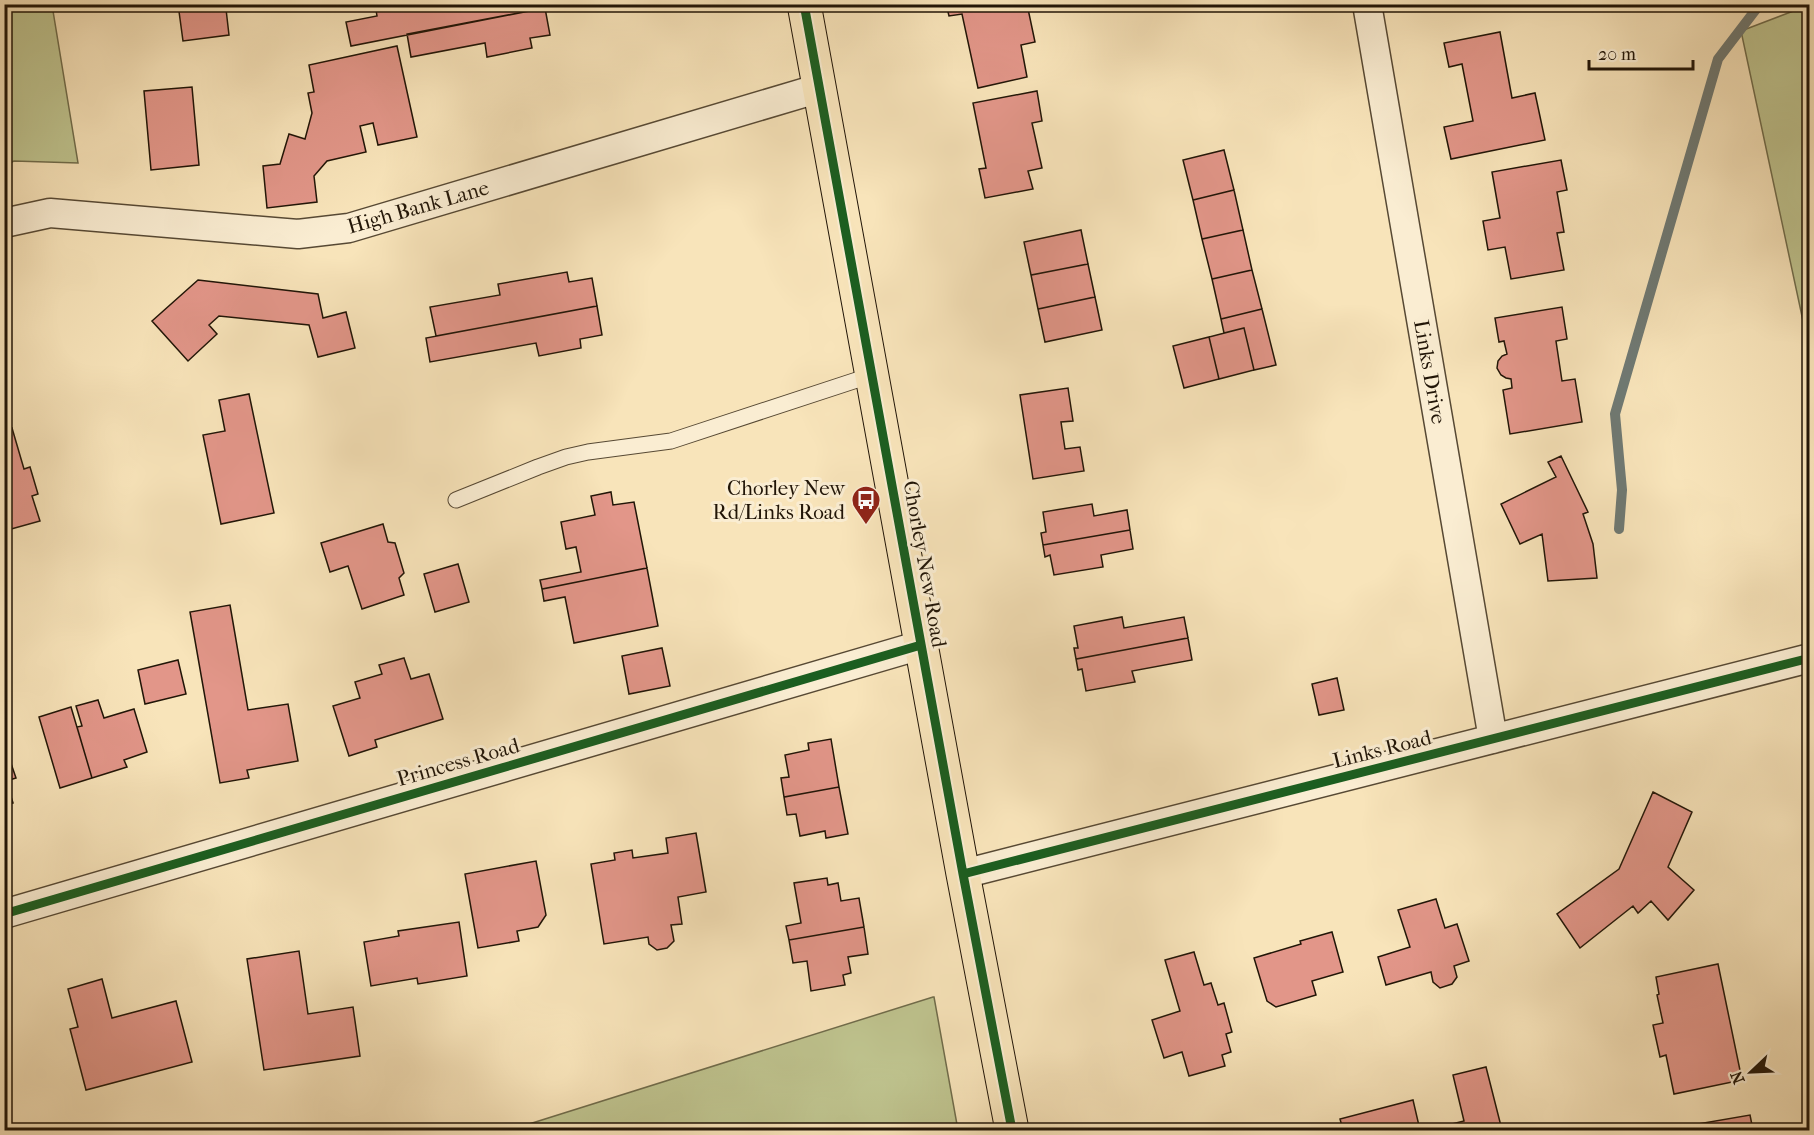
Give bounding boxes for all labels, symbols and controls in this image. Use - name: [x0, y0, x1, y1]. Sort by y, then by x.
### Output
- scale bar: [1589, 33, 1692, 71]
- text: 20 m: [1598, 44, 1636, 65]
- street label: High Bank Lane: [344, 175, 492, 239]
- street label: Links Drive: [1409, 318, 1451, 426]
- place label: Chorley New Rd/Links Road: [713, 476, 846, 524]
- street label: Chorley New Road: [898, 479, 952, 650]
- bus stop icon: Chorley New Rd/Links Road: [850, 484, 882, 526]
- street label: Links Road: [1330, 725, 1434, 773]
- street label: Princess Road: [394, 733, 523, 791]
- north arrow: [1721, 1042, 1781, 1102]
- text: N: [1726, 1068, 1749, 1087]

